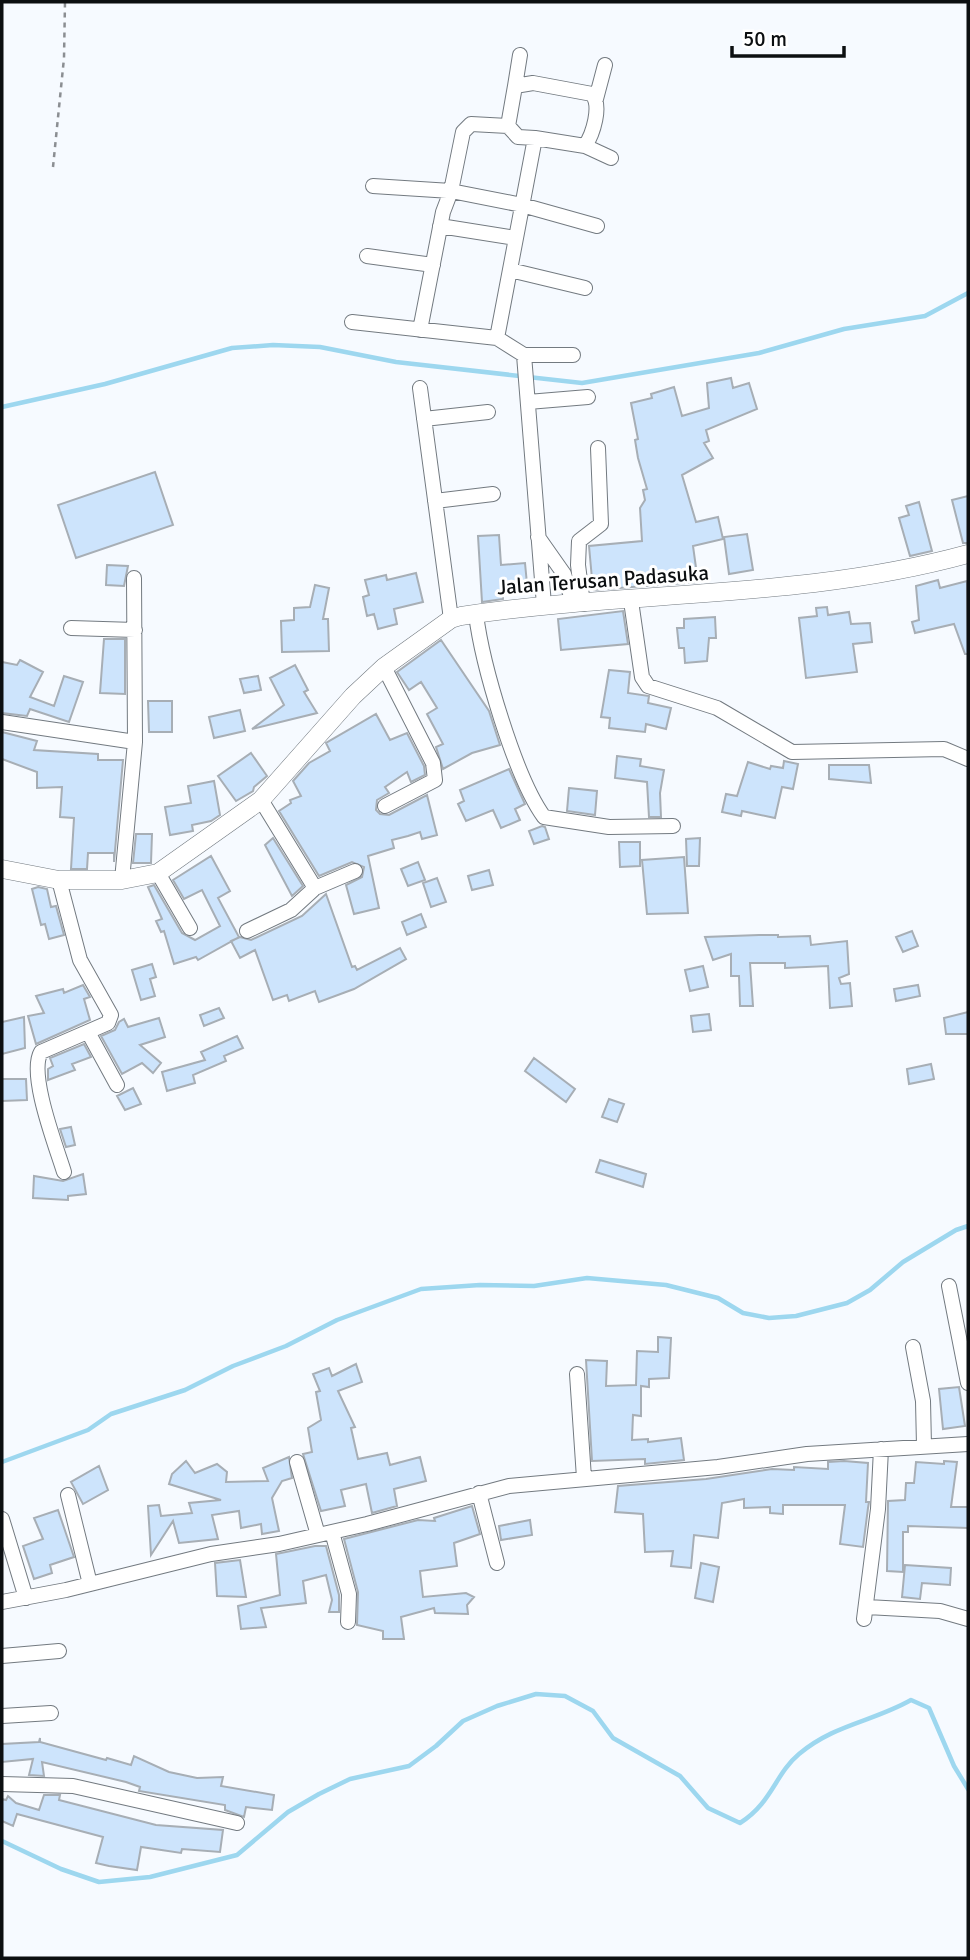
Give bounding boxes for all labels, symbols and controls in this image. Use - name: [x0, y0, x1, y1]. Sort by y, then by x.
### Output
- scale bar: [732, 14, 844, 58]
- text: 50 m: [743, 26, 787, 52]
- street label: Jalan Terusan Padasuka: [496, 560, 710, 600]

